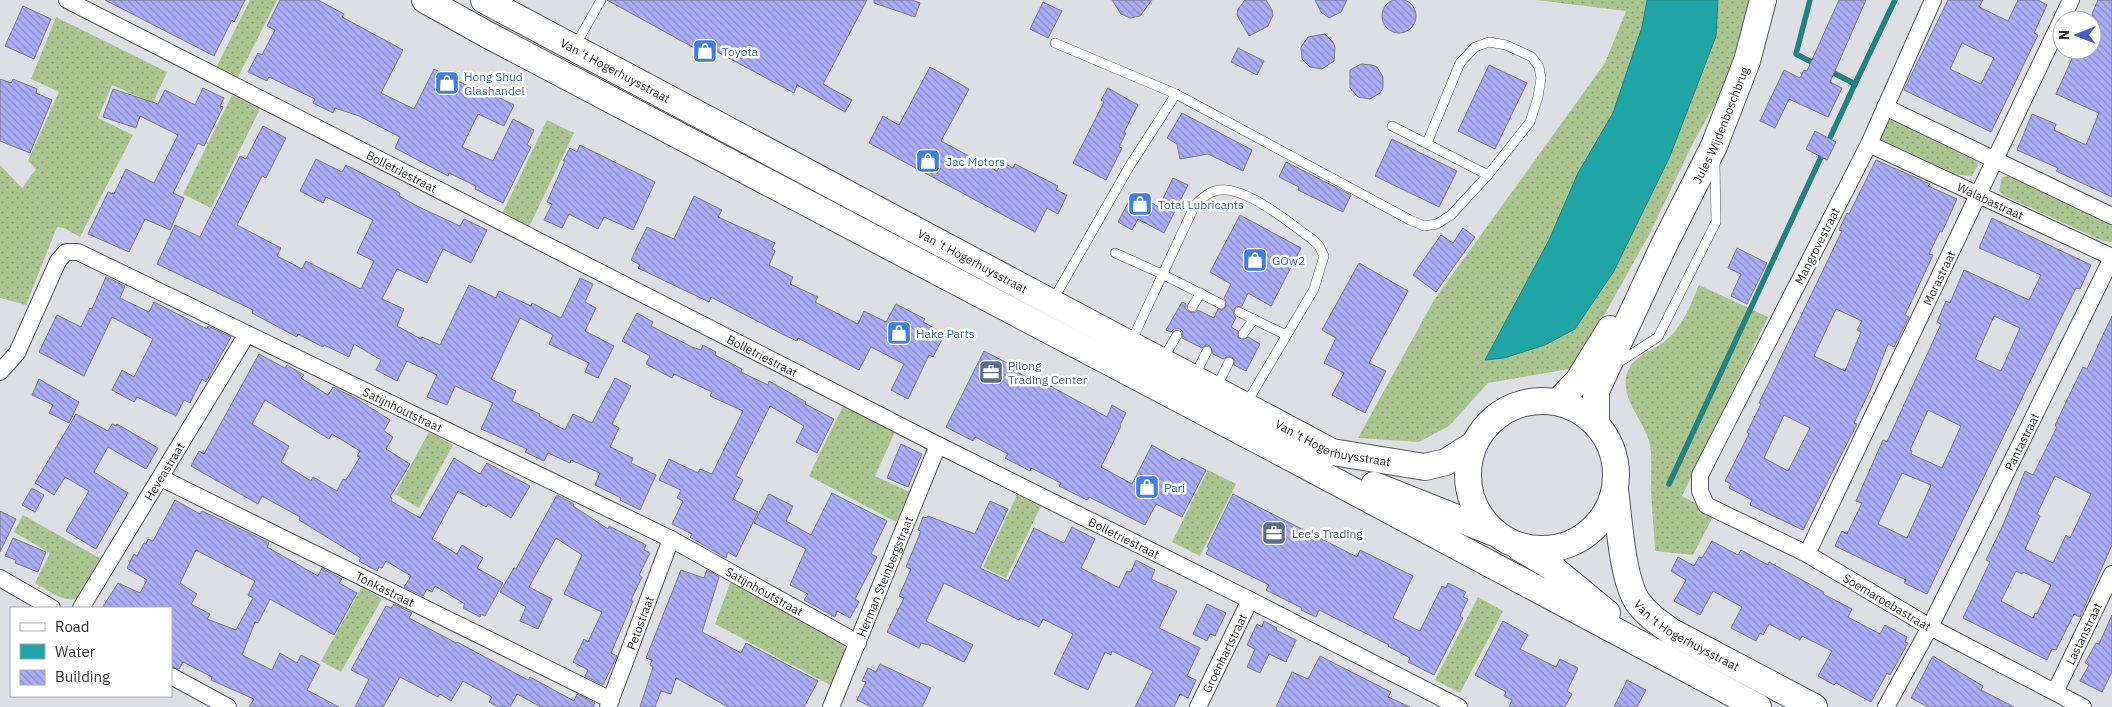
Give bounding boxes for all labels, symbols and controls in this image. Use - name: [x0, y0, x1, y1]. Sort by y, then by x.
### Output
- north arrow: [2052, 10, 2102, 60]
- text: N: [2055, 30, 2073, 40]
- street label: Van 't Hogerhuysstraat: [558, 35, 673, 105]
- shop icon: Toyota: [692, 38, 718, 64]
- place label: Toyota: [722, 44, 759, 59]
- street label: Jules Wijdenboschbrug: [1689, 64, 1752, 186]
- place label: Hong Shud Glashandel: [464, 69, 525, 98]
- shop icon: Hong Shud Glashandel: [434, 70, 460, 96]
- street label: Bolletriestraat: [364, 147, 440, 195]
- shop icon: Jac Motors: [915, 148, 941, 174]
- place label: Jac Motors: [946, 154, 1005, 169]
- street label: Walabastraat: [1955, 179, 2026, 222]
- shop icon: Total Lubricants: [1127, 191, 1153, 217]
- place label: Total Lubricants: [1158, 197, 1244, 212]
- street label: Mangrovestraat: [1791, 205, 1843, 287]
- street label: Van 't Hogerhuysstraat: [915, 225, 1030, 296]
- shop icon: GOw2: [1242, 247, 1268, 273]
- street label: Morastraat: [1919, 248, 1958, 307]
- place label: GOw2: [1272, 253, 1305, 268]
- shop icon: Hake Parts: [886, 320, 912, 346]
- place label: Hake Parts: [916, 326, 975, 341]
- street label: Bolletriestraat: [725, 331, 800, 380]
- place label: Pilong Trading Center: [1008, 358, 1088, 387]
- office icon: Pilong Trading Center: [978, 359, 1004, 385]
- street label: Satijnhoutstraat: [361, 384, 445, 435]
- street label: Pantastraat: [2001, 410, 2042, 473]
- street label: Van 't Hogerhuysstraat: [1273, 416, 1392, 469]
- street label: Heveastraat: [141, 439, 187, 503]
- shop icon: Pari: [1134, 474, 1160, 500]
- place label: Pari: [1164, 480, 1185, 495]
- street label: Herman Steinbergstraat: [853, 514, 916, 639]
- street label: Bolletriestraat: [1086, 514, 1162, 561]
- office icon: Lee's Trading: [1261, 520, 1287, 546]
- place label: Lee's Trading: [1292, 526, 1363, 541]
- street label: Satijnhoutstraat: [723, 563, 806, 619]
- street label: Tonkastraat: [353, 568, 417, 609]
- street label: Soemaroebastraat: [1841, 570, 1934, 634]
- street label: Petostraat: [623, 594, 656, 652]
- street label: Van 't Hogerhuysstraat: [1631, 597, 1742, 674]
- street label: Lastanstraat: [2062, 600, 2105, 667]
- legend: [10, 607, 172, 697]
- street label: Groenhartstraat: [1199, 611, 1250, 695]
- text: Road: [55, 617, 90, 636]
- text: Water: [55, 642, 96, 661]
- text: Building: [55, 667, 110, 686]

